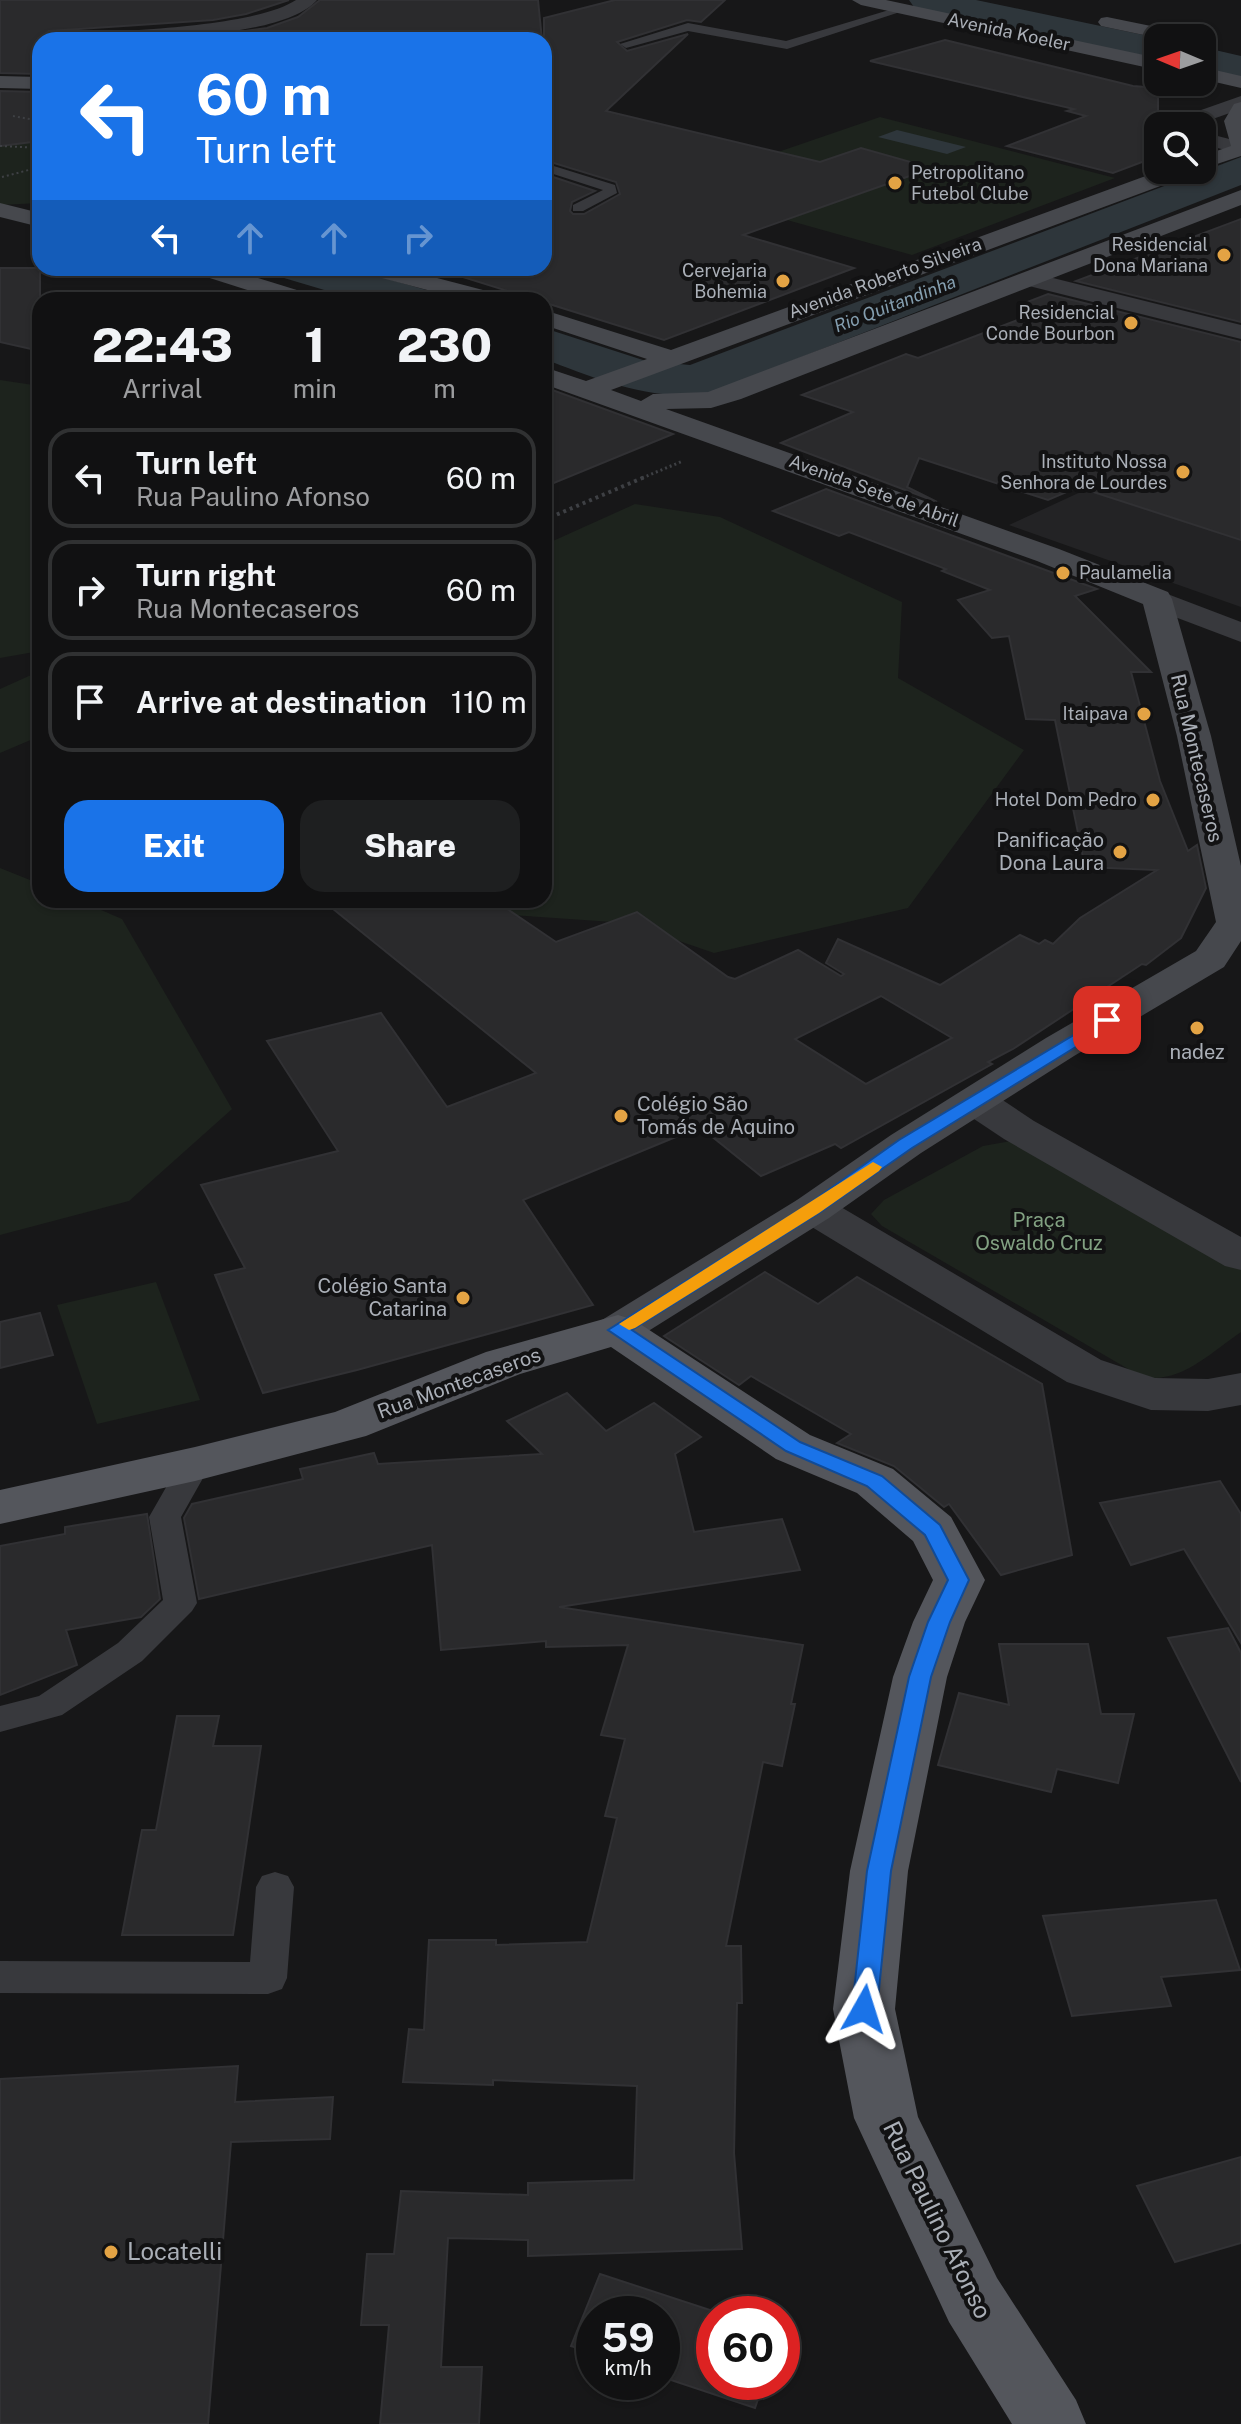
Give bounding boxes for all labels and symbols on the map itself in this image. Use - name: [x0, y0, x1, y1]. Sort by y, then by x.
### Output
- street label: Avenida Koeler: [946, 8, 1072, 55]
- north arrow: [1144, 24, 1216, 96]
- place label: Petropolitano Futebol Clube: [911, 162, 1029, 204]
- marker: Petropolitano Futebol Clube: [886, 174, 904, 192]
- street label: Avenida Roberto Silveira: [786, 233, 984, 322]
- place label: Residencial Dona Mariana: [1093, 234, 1208, 276]
- marker: Residencial Dona Mariana: [1215, 246, 1233, 264]
- place label: Cervejaria Bohemia: [682, 260, 767, 302]
- water label: Rio Quitandinha: [831, 271, 959, 336]
- marker: Cervejaria Bohemia: [774, 272, 792, 290]
- place label: Residencial Conde Bourbon: [986, 302, 1115, 344]
- marker: Residencial Conde Bourbon: [1122, 314, 1140, 332]
- street label: Avenida Sete de Abril: [786, 450, 962, 531]
- place label: Instituto Nossa Senhora de Lourdes: [1000, 451, 1167, 493]
- marker: Instituto Nossa Senhora de Lourdes: [1174, 463, 1192, 481]
- place label: Paulamelia: [1079, 562, 1172, 583]
- marker: Paulamelia: [1054, 564, 1072, 582]
- street label: Rua Montecaseros: [1166, 672, 1228, 844]
- place label: Itaipava: [1062, 703, 1128, 724]
- marker: Itaipava: [1135, 705, 1153, 723]
- place label: Hotel Dom Pedro: [995, 789, 1137, 810]
- marker: Hotel Dom Pedro: [1144, 791, 1162, 809]
- place label: Panificação Dona Laura: [996, 828, 1104, 875]
- marker: Panificação Dona Laura: [1111, 843, 1129, 861]
- pin: [1073, 986, 1141, 1054]
- marker: nadez: [1188, 1019, 1206, 1037]
- place label: nadez: [1169, 1040, 1225, 1064]
- place label: Colégio São Tomás de Aquino: [637, 1092, 795, 1139]
- marker: Colégio São Tomás de Aquino: [612, 1107, 630, 1125]
- park label: Praça Oswaldo Cruz: [975, 1208, 1103, 1255]
- place label: Colégio Santa Catarina: [317, 1274, 447, 1321]
- marker: Colégio Santa Catarina: [454, 1289, 472, 1307]
- street label: Rua Montecaseros: [374, 1342, 544, 1424]
- position arrow: [822, 1967, 906, 2051]
- street label: Rua Paulino Afonso: [878, 2116, 998, 2323]
- place label: Locatelli: [127, 2237, 222, 2265]
- marker: Locatelli: [102, 2243, 120, 2261]
- speed limit sign: 60: [696, 2296, 800, 2400]

